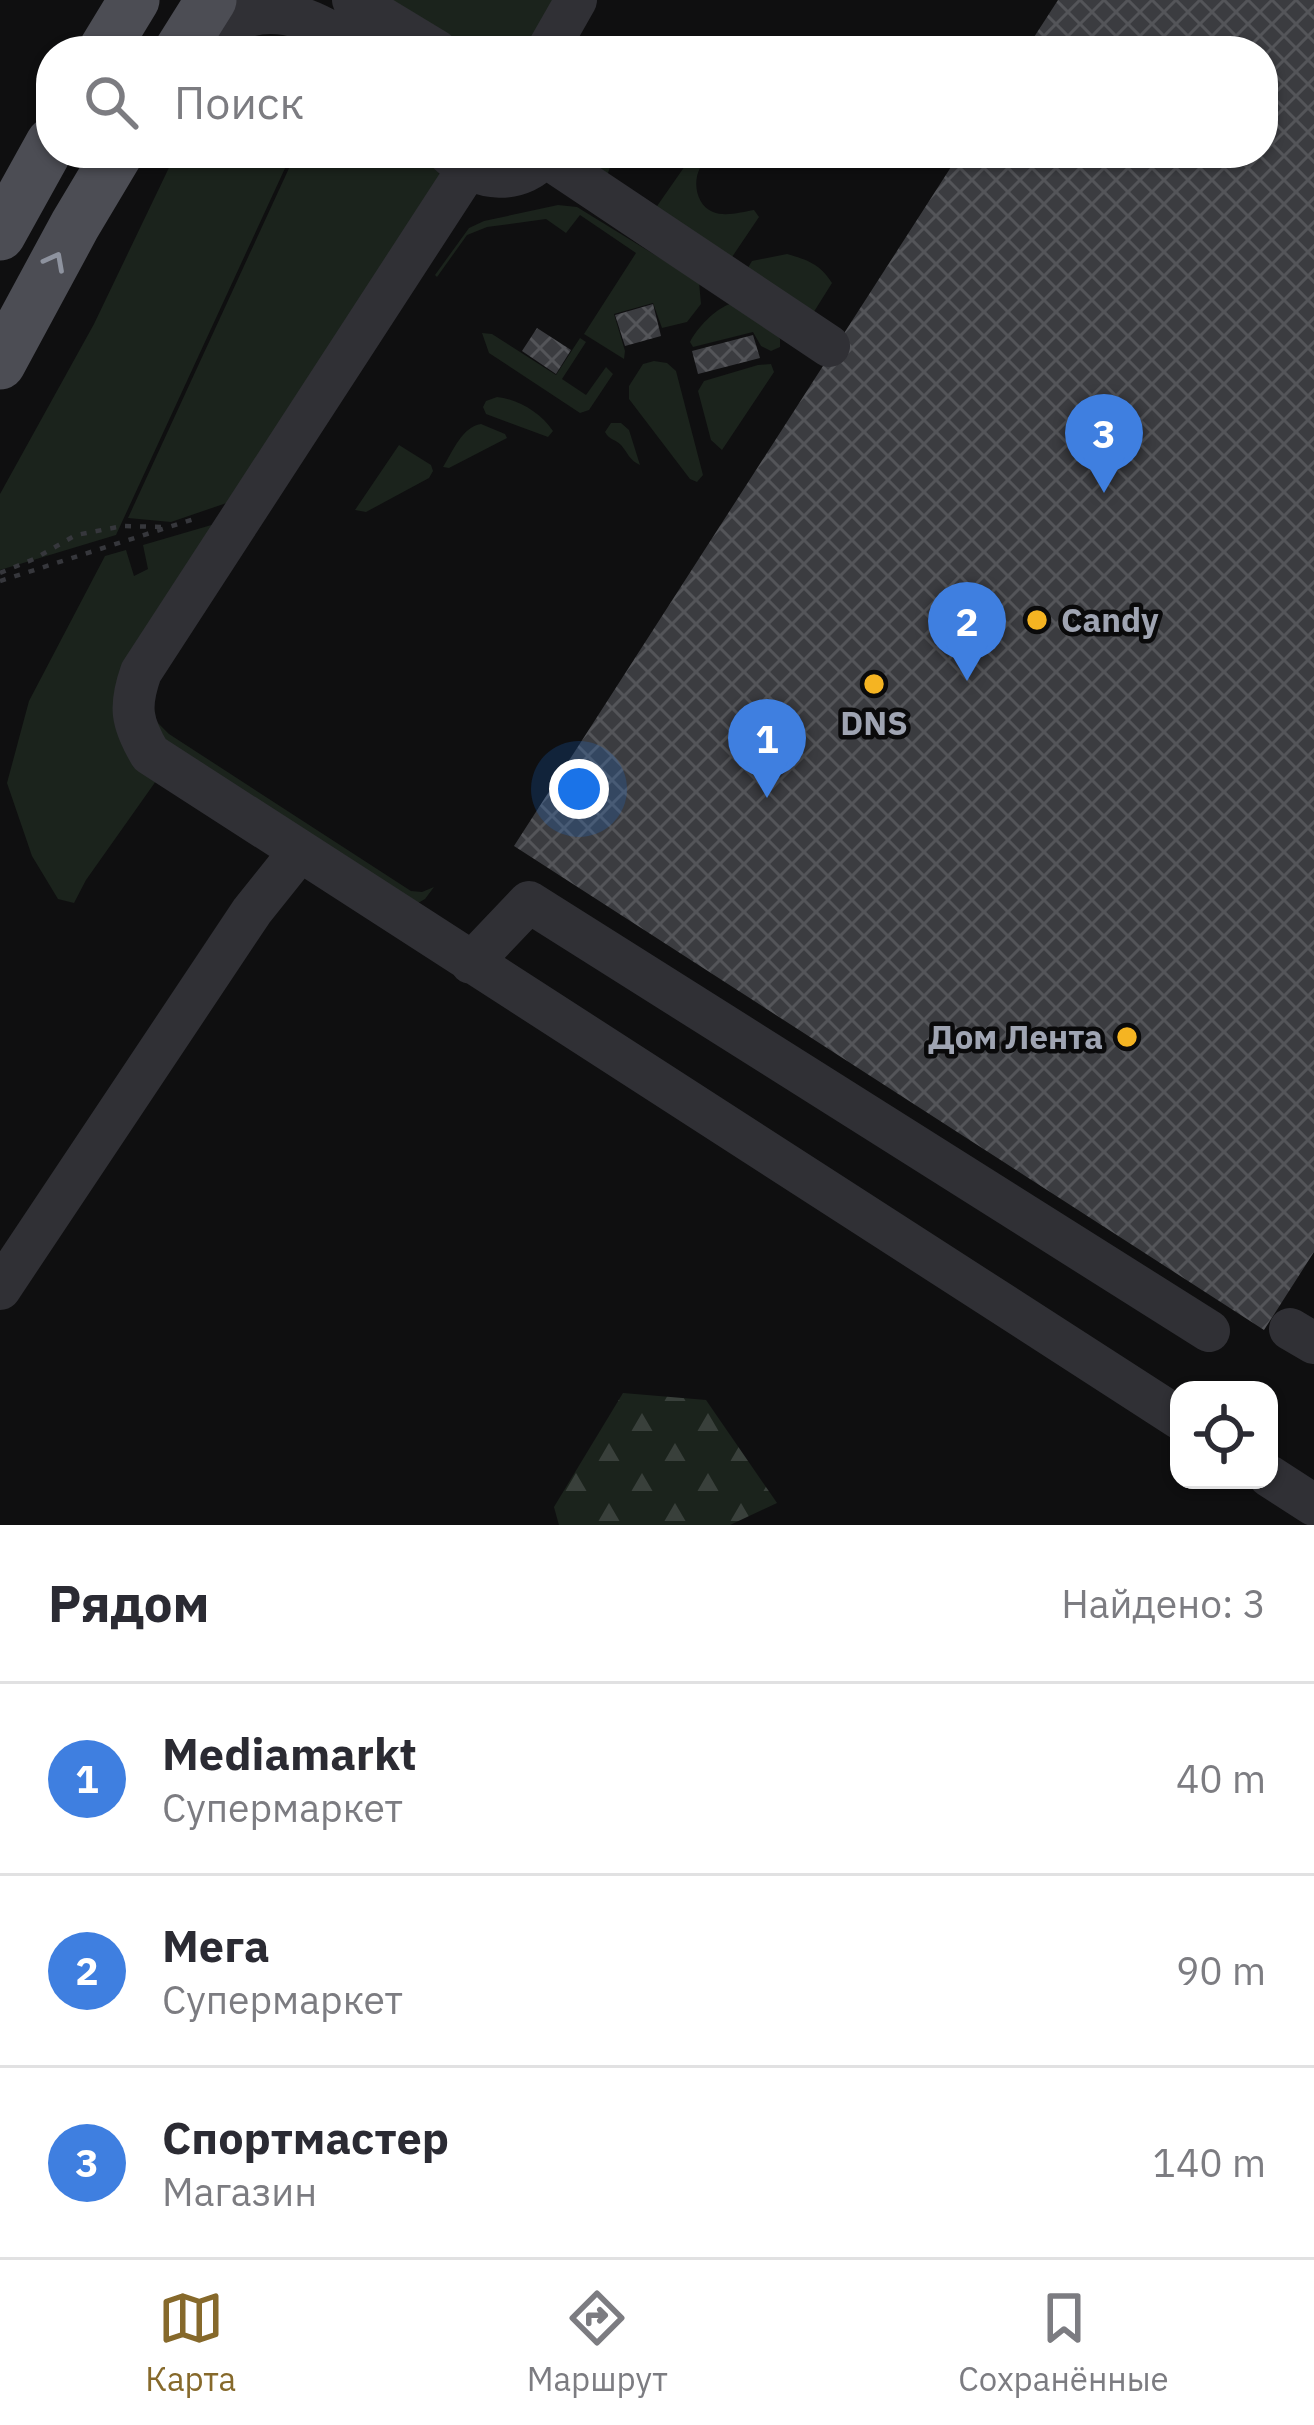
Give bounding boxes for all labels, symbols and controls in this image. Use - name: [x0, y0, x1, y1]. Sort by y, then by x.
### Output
- search box: [36, 36, 1278, 168]
- icon: search: [78, 69, 144, 135]
- text: Поиск: [174, 73, 304, 131]
- one-way arrow: [41, 253, 64, 274]
- pin: 3: [1065, 394, 1143, 493]
- pin: 2: [928, 582, 1006, 681]
- place label: Candy: [1061, 598, 1159, 641]
- marker: Candy: [1024, 607, 1050, 633]
- marker: DNS: [861, 671, 887, 697]
- pin: 1: [728, 699, 806, 798]
- place label: DNS: [840, 701, 908, 744]
- your location: [549, 759, 609, 819]
- place label: Дом Лента: [928, 1015, 1103, 1058]
- marker: Дом Лента: [1114, 1024, 1140, 1050]
- map controls: [1170, 1381, 1278, 1489]
- button: locate: [1170, 1381, 1278, 1489]
- text: Рядом: [48, 1570, 210, 1636]
- text: Найдено: 3: [1061, 1578, 1266, 1629]
- text: Mediamarkt: [162, 1724, 417, 1782]
- text: 1: [75, 1753, 99, 1804]
- text: 40 m: [1176, 1753, 1266, 1804]
- text: Супермаркет: [162, 1782, 403, 1833]
- text: Мега: [162, 1916, 270, 1974]
- text: 2: [75, 1945, 99, 1996]
- text: 90 m: [1176, 1945, 1266, 1996]
- text: Супермаркет: [162, 1974, 403, 2025]
- text: Спортмастер: [162, 2108, 449, 2166]
- text: 3: [75, 2137, 99, 2188]
- text: 140 m: [1153, 2137, 1266, 2188]
- text: Магазин: [162, 2166, 317, 2217]
- tab: Карта: [145, 2285, 236, 2400]
- tab: Маршрут: [527, 2285, 668, 2400]
- tab: Сохранённые: [958, 2285, 1169, 2400]

